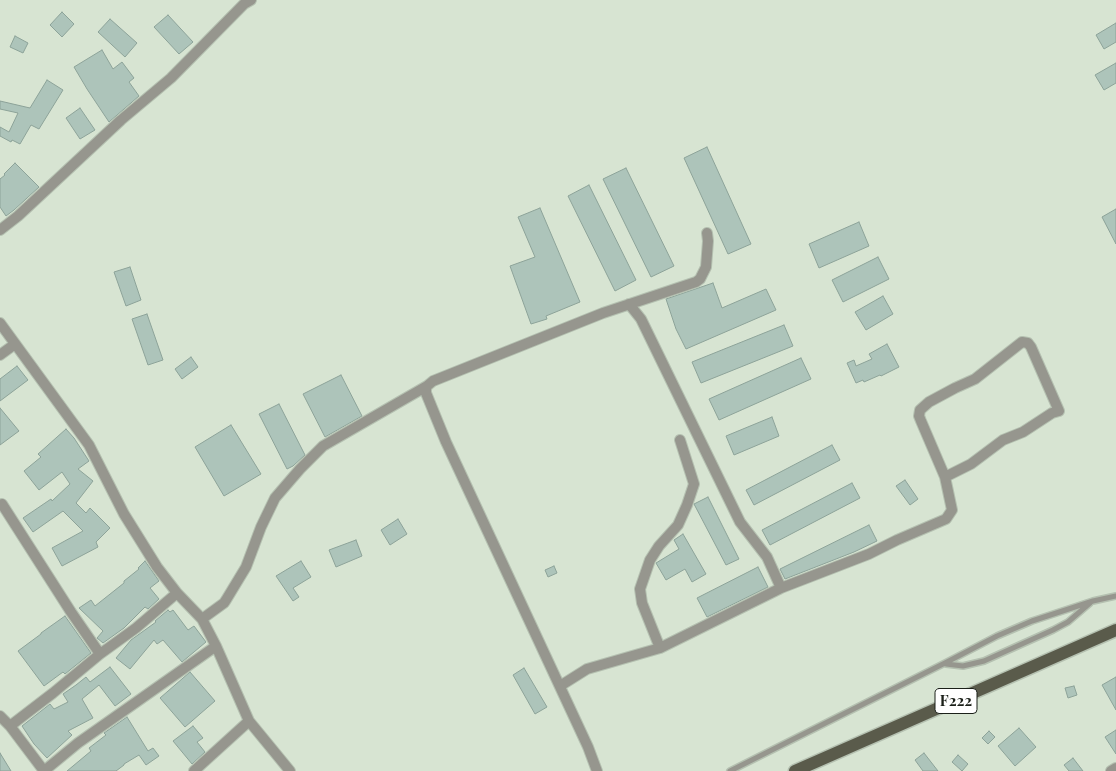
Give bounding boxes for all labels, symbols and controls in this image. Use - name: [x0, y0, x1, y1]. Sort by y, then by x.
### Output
- road number: F222: [935, 688, 977, 714]

